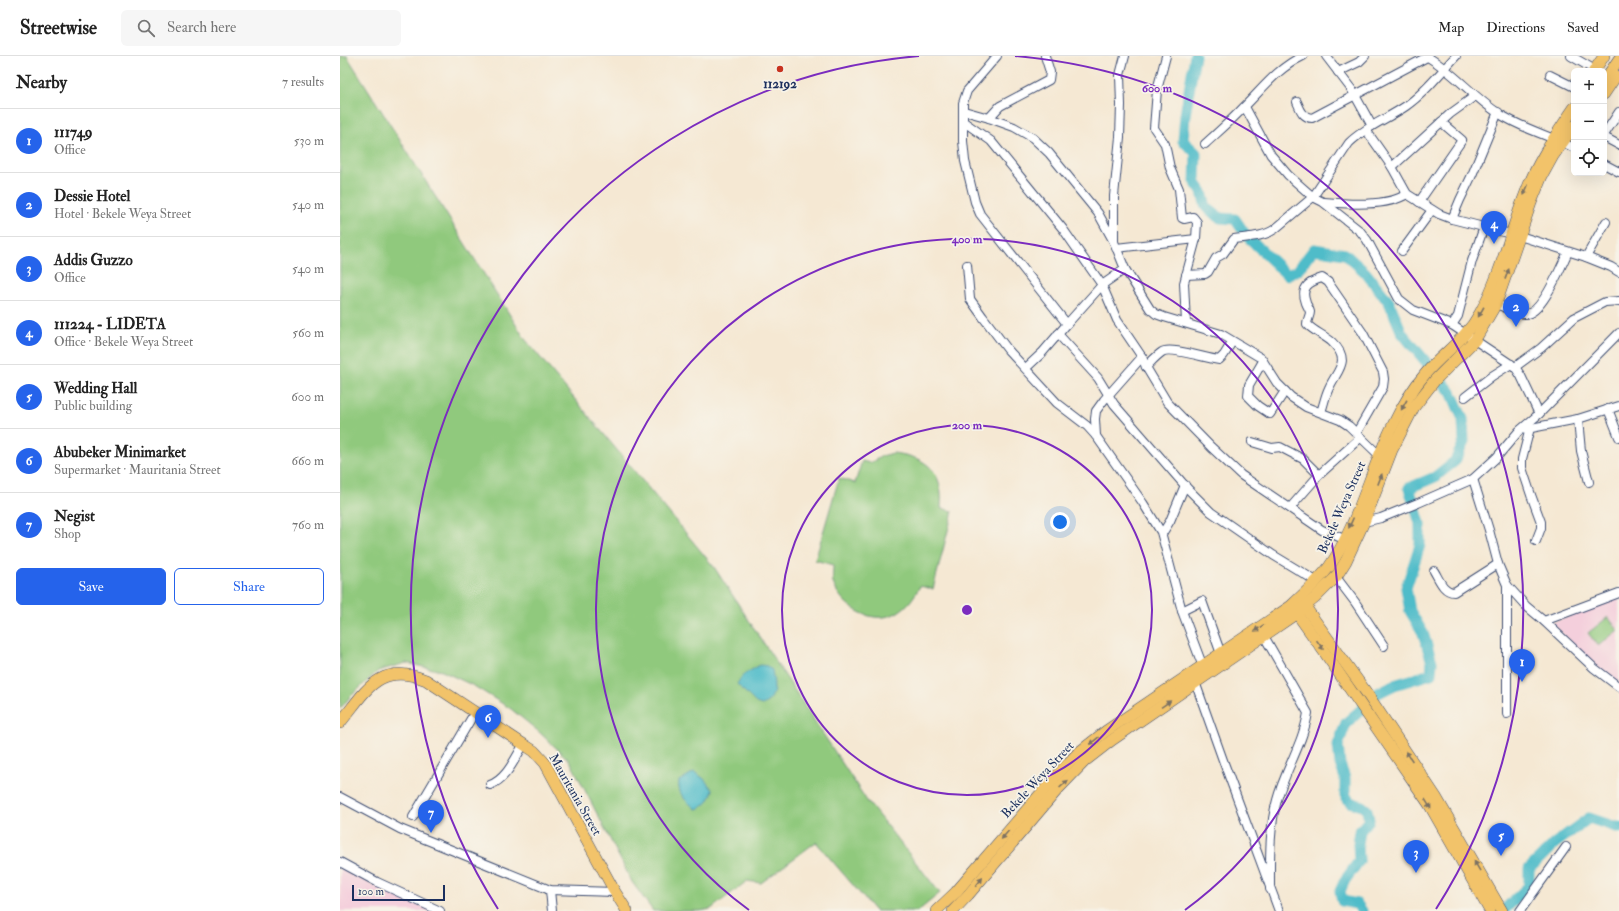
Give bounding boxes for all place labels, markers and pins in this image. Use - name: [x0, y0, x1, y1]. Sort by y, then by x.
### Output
- marker: 112192: [775, 64, 785, 74]
- place label: 112192: [763, 76, 797, 92]
- pin: 4: [1481, 211, 1507, 244]
- pin: 2: [1503, 294, 1529, 327]
- centre of rings: [960, 603, 974, 617]
- pin: 1: [1509, 649, 1535, 682]
- pin: 6: [475, 705, 501, 738]
- pin: 7: [418, 800, 444, 833]
- pin: 5: [1488, 823, 1514, 856]
- pin: 3: [1403, 840, 1429, 873]

